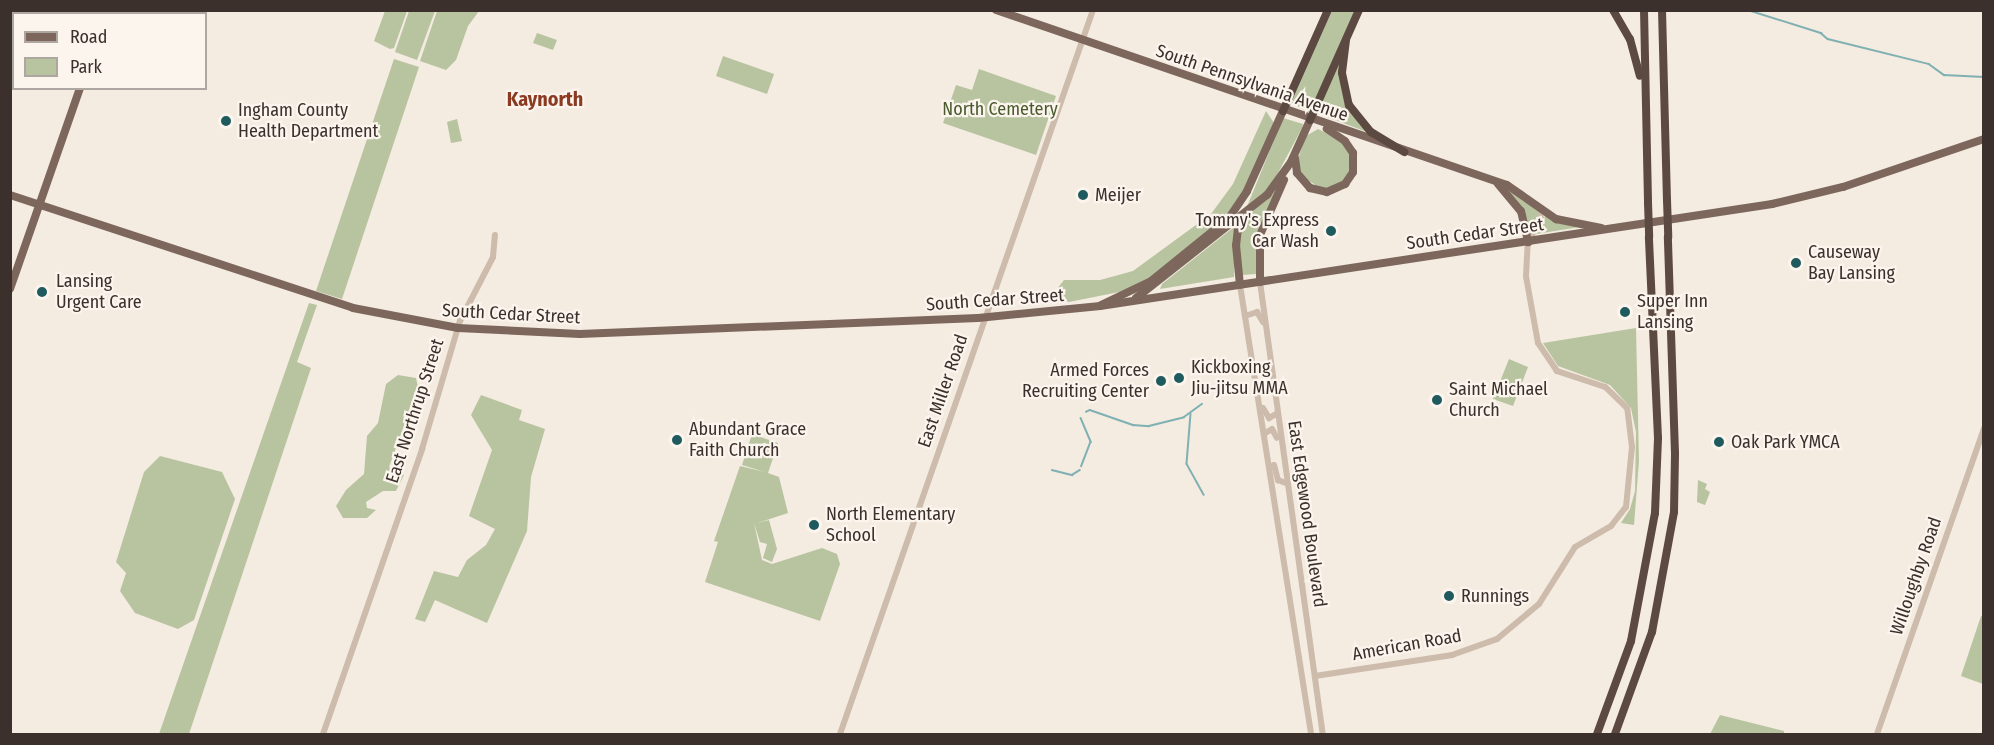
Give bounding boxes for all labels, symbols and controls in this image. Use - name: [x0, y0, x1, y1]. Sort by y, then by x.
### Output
- legend: [12, 12, 207, 90]
- text: Road: [70, 26, 107, 48]
- street label: South Pennsylvania Avenue: [1153, 40, 1351, 126]
- text: Park: [70, 56, 102, 78]
- district label: Kaynorth: [507, 87, 583, 111]
- park label: North Cemetery: [942, 98, 1058, 120]
- place label: Ingham County Health Department: [238, 100, 378, 142]
- marker: Ingham County Health Department: [219, 114, 233, 128]
- place label: Meijer: [1095, 184, 1141, 206]
- marker: Meijer: [1076, 188, 1090, 202]
- place label: Tommy's Express Car Wash: [1195, 210, 1319, 252]
- street label: South Cedar Street: [1405, 214, 1545, 254]
- marker: Tommy's Express Car Wash: [1324, 224, 1338, 238]
- place label: Causeway Bay Lansing: [1808, 242, 1895, 284]
- marker: Causeway Bay Lansing: [1789, 256, 1803, 270]
- place label: Lansing Urgent Care: [56, 271, 142, 314]
- marker: Lansing Urgent Care: [33, 283, 51, 301]
- street label: South Cedar Street: [925, 284, 1065, 316]
- place label: Super Inn Lansing: [1637, 291, 1708, 334]
- street label: South Cedar Street: [441, 300, 581, 328]
- marker: Super Inn Lansing: [1618, 305, 1632, 319]
- street label: East Miller Road: [914, 332, 972, 450]
- street label: East Northrup Street: [381, 336, 449, 486]
- place label: Kickboxing Jiu-jitsu MMA: [1191, 357, 1288, 400]
- place label: Armed Forces Recruiting Center: [1022, 360, 1149, 403]
- marker: Kickboxing Jiu-jitsu MMA: [1172, 371, 1186, 385]
- marker: Armed Forces Recruiting Center: [1154, 374, 1168, 388]
- place label: Saint Michael Church: [1449, 379, 1548, 422]
- marker: Saint Michael Church: [1430, 393, 1444, 407]
- place label: Abundant Grace Faith Church: [689, 419, 806, 462]
- street label: East Edgewood Boulevard: [1283, 419, 1331, 609]
- place label: Oak Park YMCA: [1731, 431, 1840, 453]
- marker: Abundant Grace Faith Church: [670, 433, 684, 447]
- marker: Oak Park YMCA: [1712, 435, 1726, 449]
- place label: North Elementary School: [826, 504, 955, 546]
- street label: Willoughby Road: [1886, 514, 1946, 638]
- marker: North Elementary School: [807, 518, 821, 532]
- place label: Runnings: [1461, 585, 1529, 607]
- marker: Runnings: [1442, 589, 1456, 603]
- street label: American Road: [1351, 625, 1463, 665]

